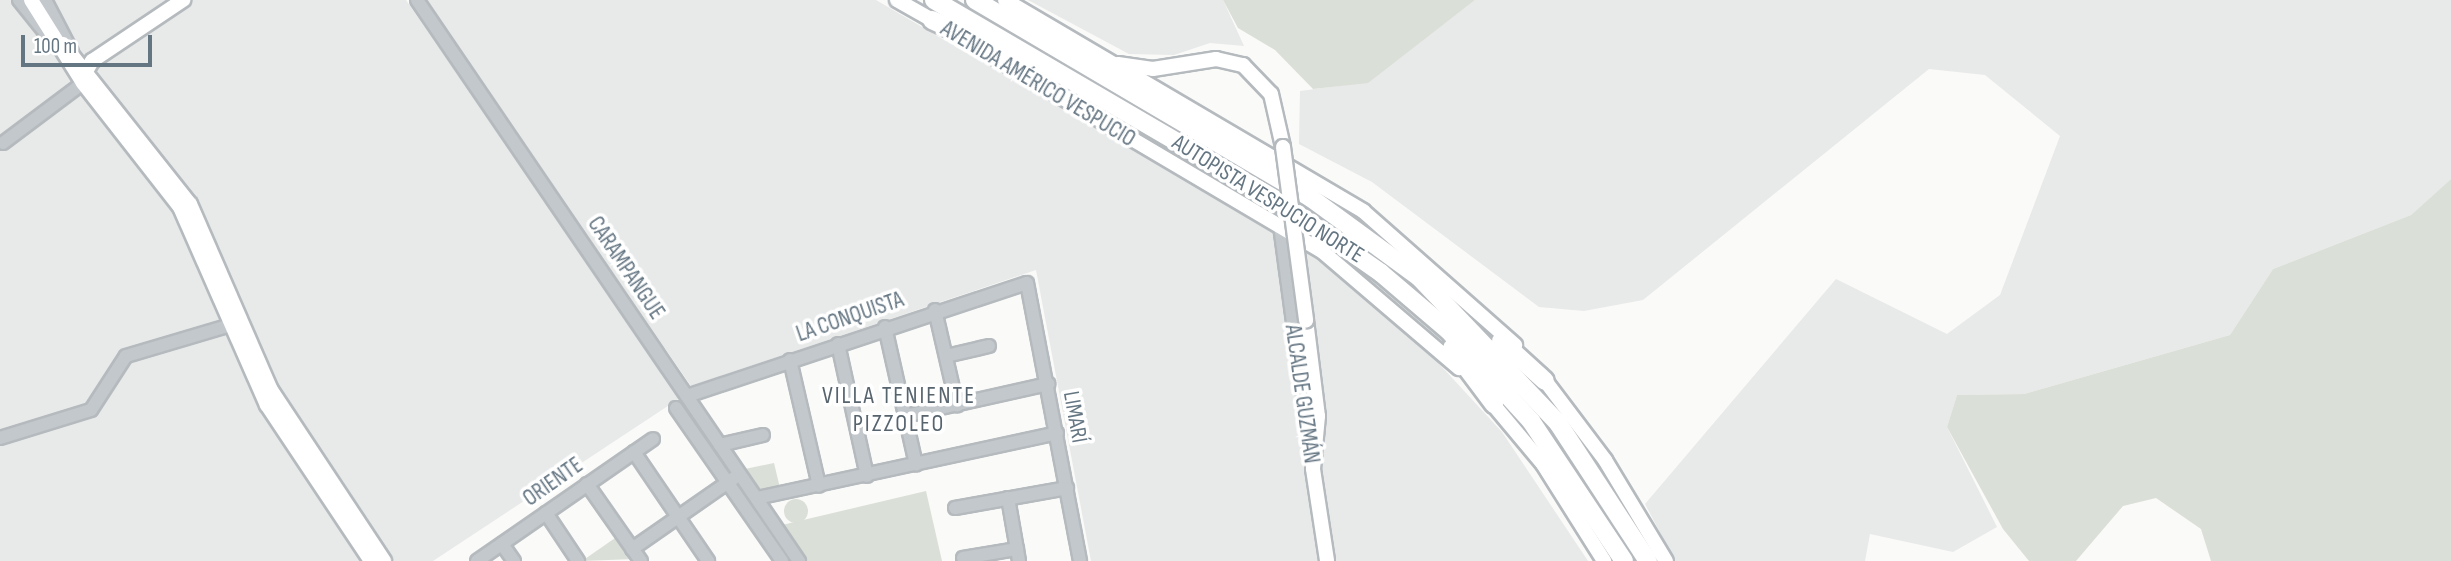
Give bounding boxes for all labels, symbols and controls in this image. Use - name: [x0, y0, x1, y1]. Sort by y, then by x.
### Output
- street label: AVENIDA AMÉRICO VESPUCIO: [936, 15, 1140, 153]
- scale bar: [24, 21, 156, 65]
- text: 100 m: [34, 34, 77, 59]
- street label: AUTOPISTA VESPUCIO NORTE: [1167, 129, 1369, 269]
- street label: CARAMPANGUE: [582, 211, 670, 325]
- street label: LA CONQUISTA: [793, 286, 907, 348]
- street label: ALCALDE GUZMÁN: [1279, 323, 1325, 465]
- district label: VILLA TENIENTE PIZZOLEO: [824, 382, 974, 438]
- street label: LIMARÍ: [1057, 389, 1093, 445]
- street label: ORIENTE: [518, 452, 588, 512]

